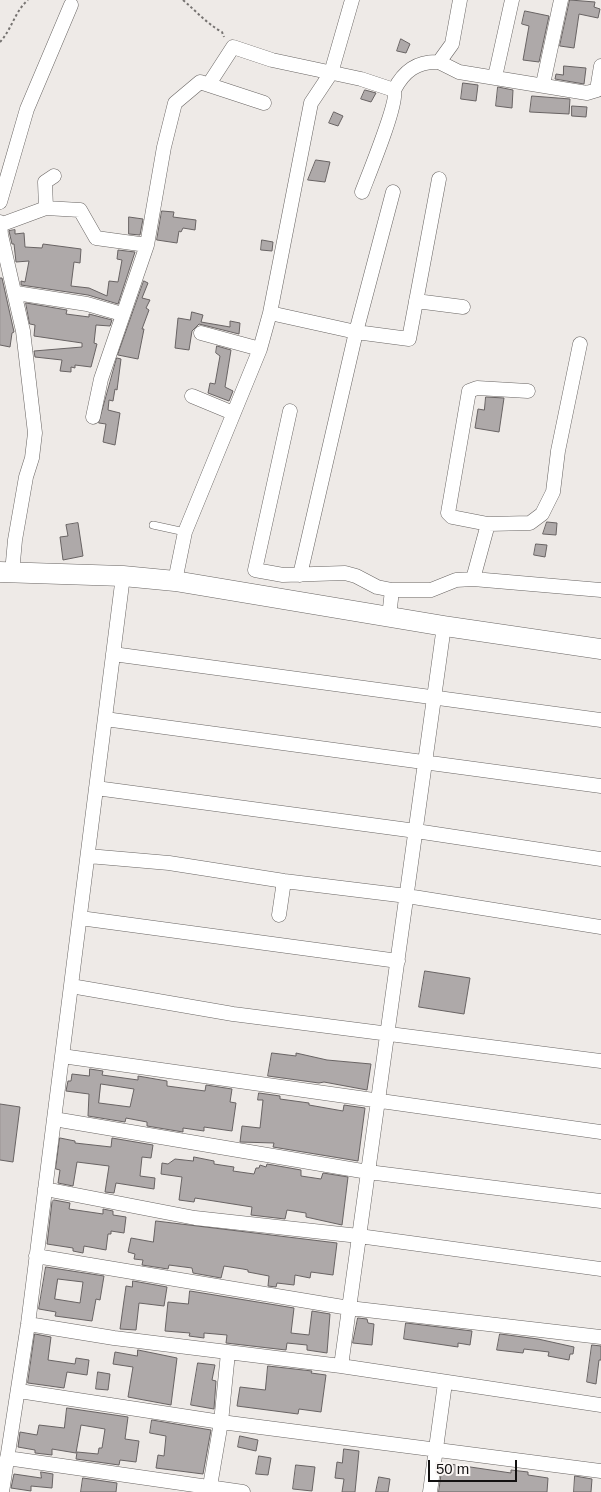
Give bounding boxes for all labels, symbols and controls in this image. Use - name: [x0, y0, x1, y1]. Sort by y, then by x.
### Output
- scale bar: [431, 1450, 520, 1482]
- text: 50 m: [436, 1460, 469, 1477]

